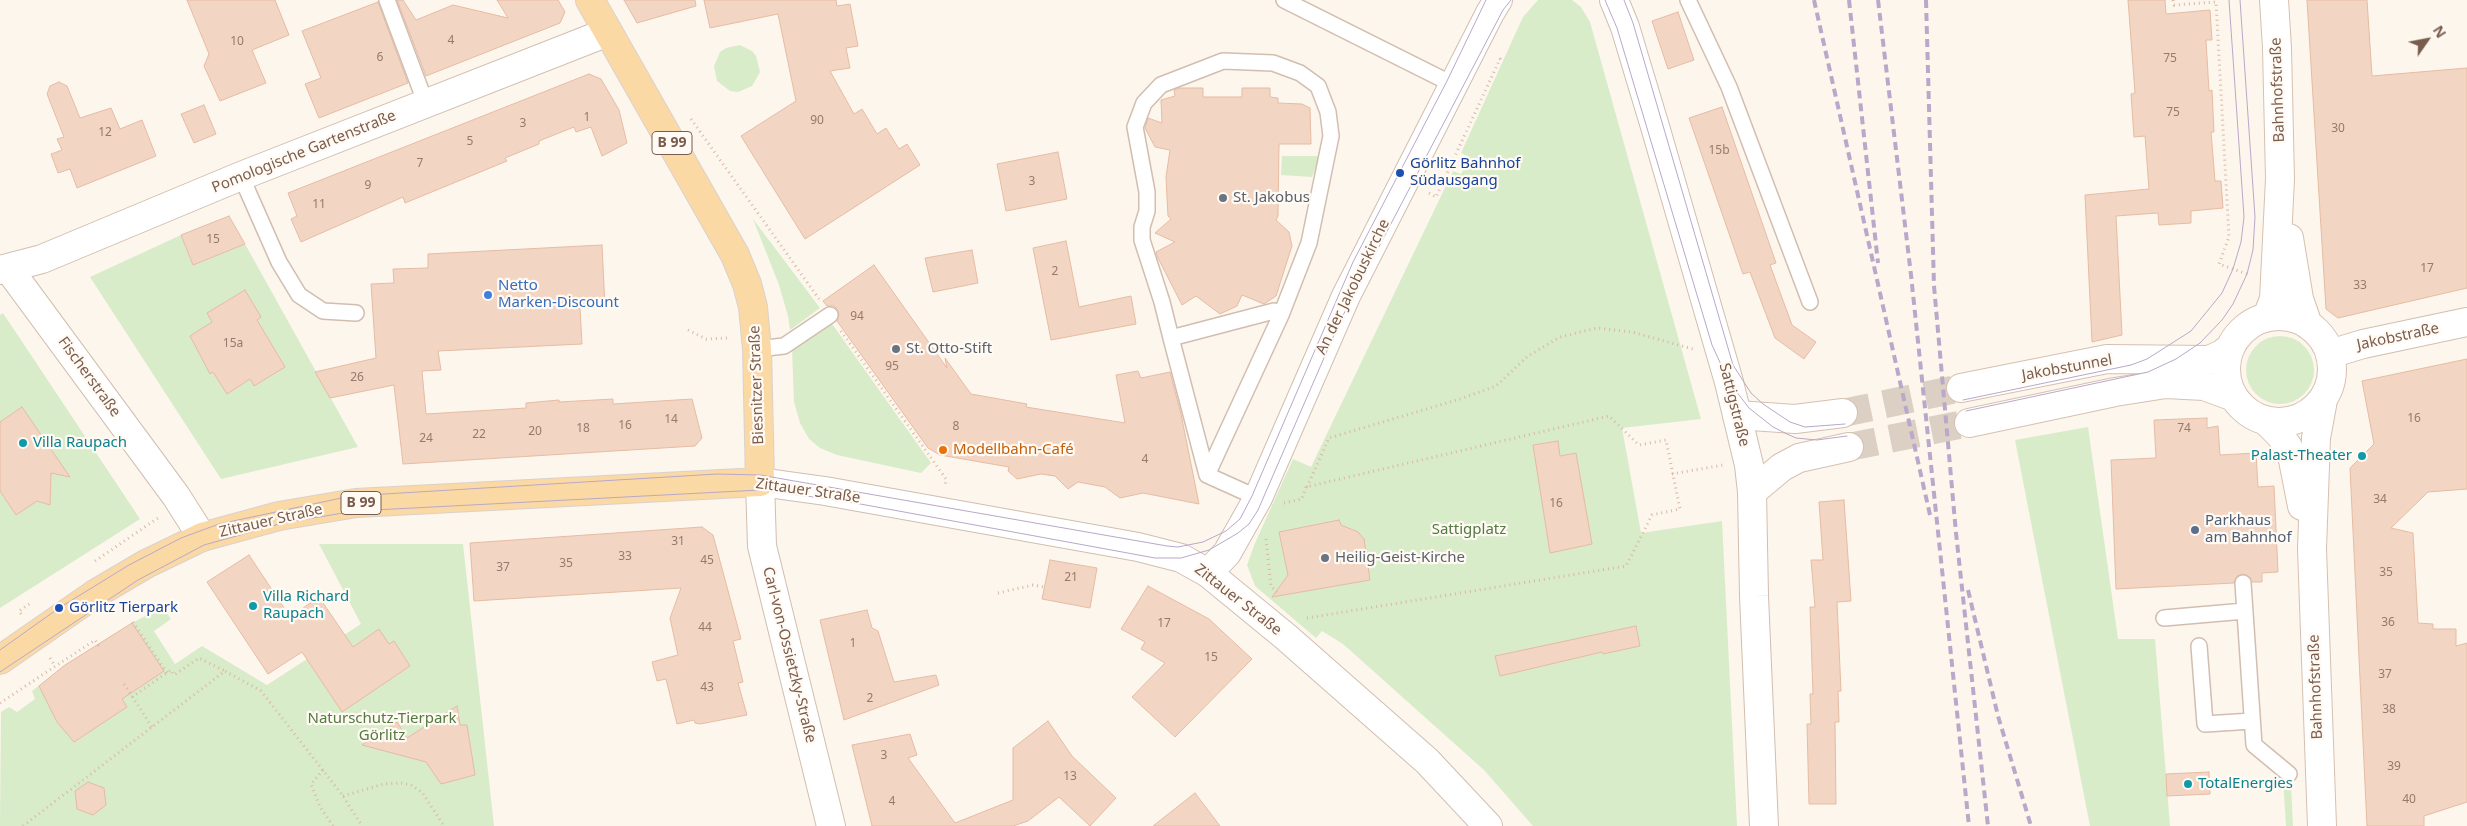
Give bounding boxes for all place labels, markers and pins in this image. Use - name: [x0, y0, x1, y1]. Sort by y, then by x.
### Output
- place label: Görlitz Bahnhof Südausgang: [1410, 155, 1521, 190]
- marker: Görlitz Bahnhof Südausgang: [1394, 167, 1406, 179]
- place label: St. Jakobus: [1233, 189, 1310, 207]
- marker: St. Jakobus: [1217, 192, 1229, 204]
- place label: Netto Marken-Discount: [498, 277, 619, 312]
- marker: Netto Marken-Discount: [482, 289, 494, 301]
- place label: St. Otto-Stift: [906, 340, 992, 358]
- marker: St. Otto-Stift: [890, 343, 902, 355]
- place label: Villa Raupach: [33, 434, 127, 452]
- marker: Villa Raupach: [17, 437, 29, 449]
- place label: Modellbahn-Café: [953, 441, 1074, 459]
- marker: Modellbahn-Café: [937, 444, 949, 456]
- place label: Palast-Theater: [2251, 447, 2352, 465]
- marker: Palast-Theater: [2356, 450, 2368, 462]
- place label: Parkhaus am Bahnhof: [2205, 512, 2292, 547]
- marker: Parkhaus am Bahnhof: [2189, 524, 2201, 536]
- place label: Heilig-Geist-Kirche: [1335, 549, 1465, 567]
- marker: Heilig-Geist-Kirche: [1319, 552, 1331, 564]
- place label: Villa Richard Raupach: [263, 588, 349, 623]
- place label: Görlitz Tierpark: [69, 599, 178, 617]
- marker: Villa Richard Raupach: [247, 600, 259, 612]
- marker: Görlitz Tierpark: [53, 602, 65, 614]
- place label: TotalEnergies: [2198, 775, 2293, 793]
- marker: TotalEnergies: [2182, 778, 2194, 790]

